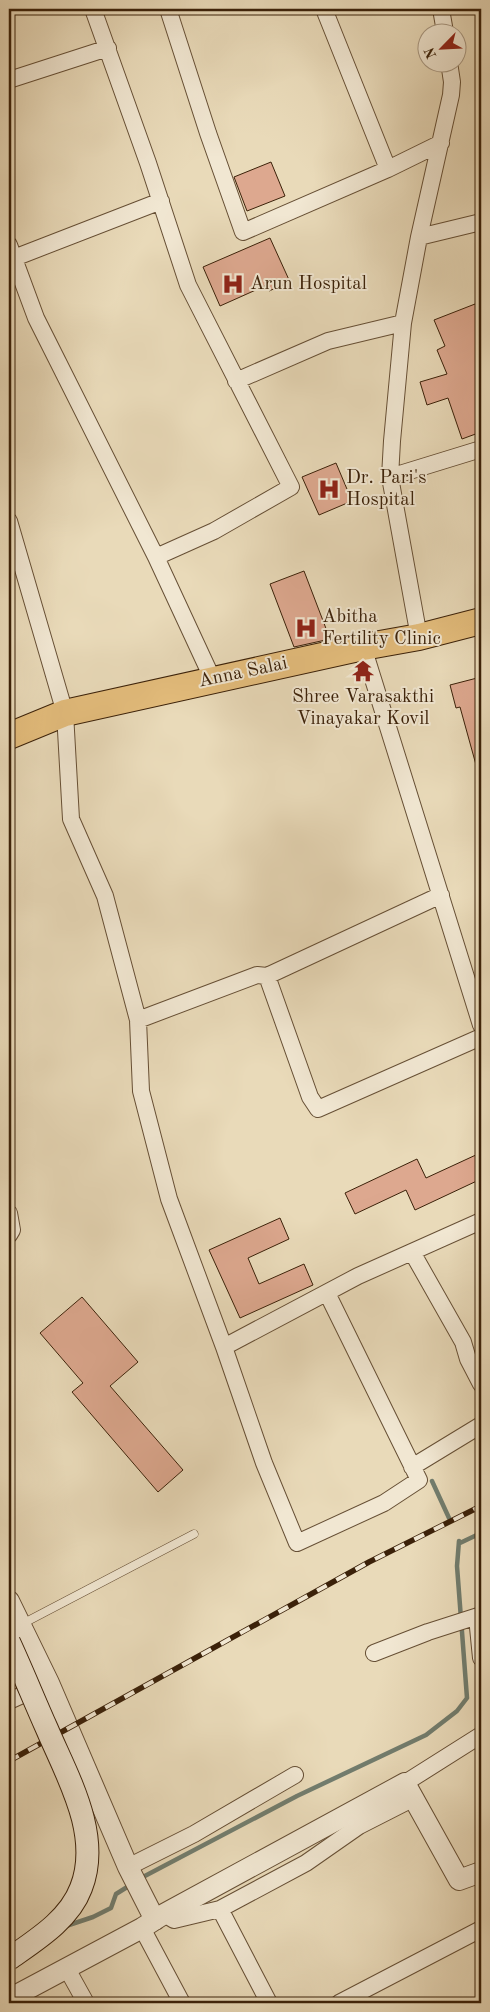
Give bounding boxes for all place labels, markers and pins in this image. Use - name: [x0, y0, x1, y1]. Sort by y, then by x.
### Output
- hospital icon: Arun Hospital: [220, 271, 246, 297]
- place label: Arun Hospital: [250, 275, 367, 294]
- place label: Dr. Pari's Hospital: [346, 469, 426, 510]
- hospital icon: Dr. Pari's Hospital: [316, 476, 342, 502]
- place label: Abitha Fertility Clinic: [322, 608, 441, 649]
- hospital icon: Abitha Fertility Clinic: [293, 615, 319, 641]
- temple icon: Shree Varasakthi Vinayakar Kovil: [350, 658, 376, 684]
- place label: Shree Varasakthi Vinayakar Kovil: [292, 688, 434, 729]

